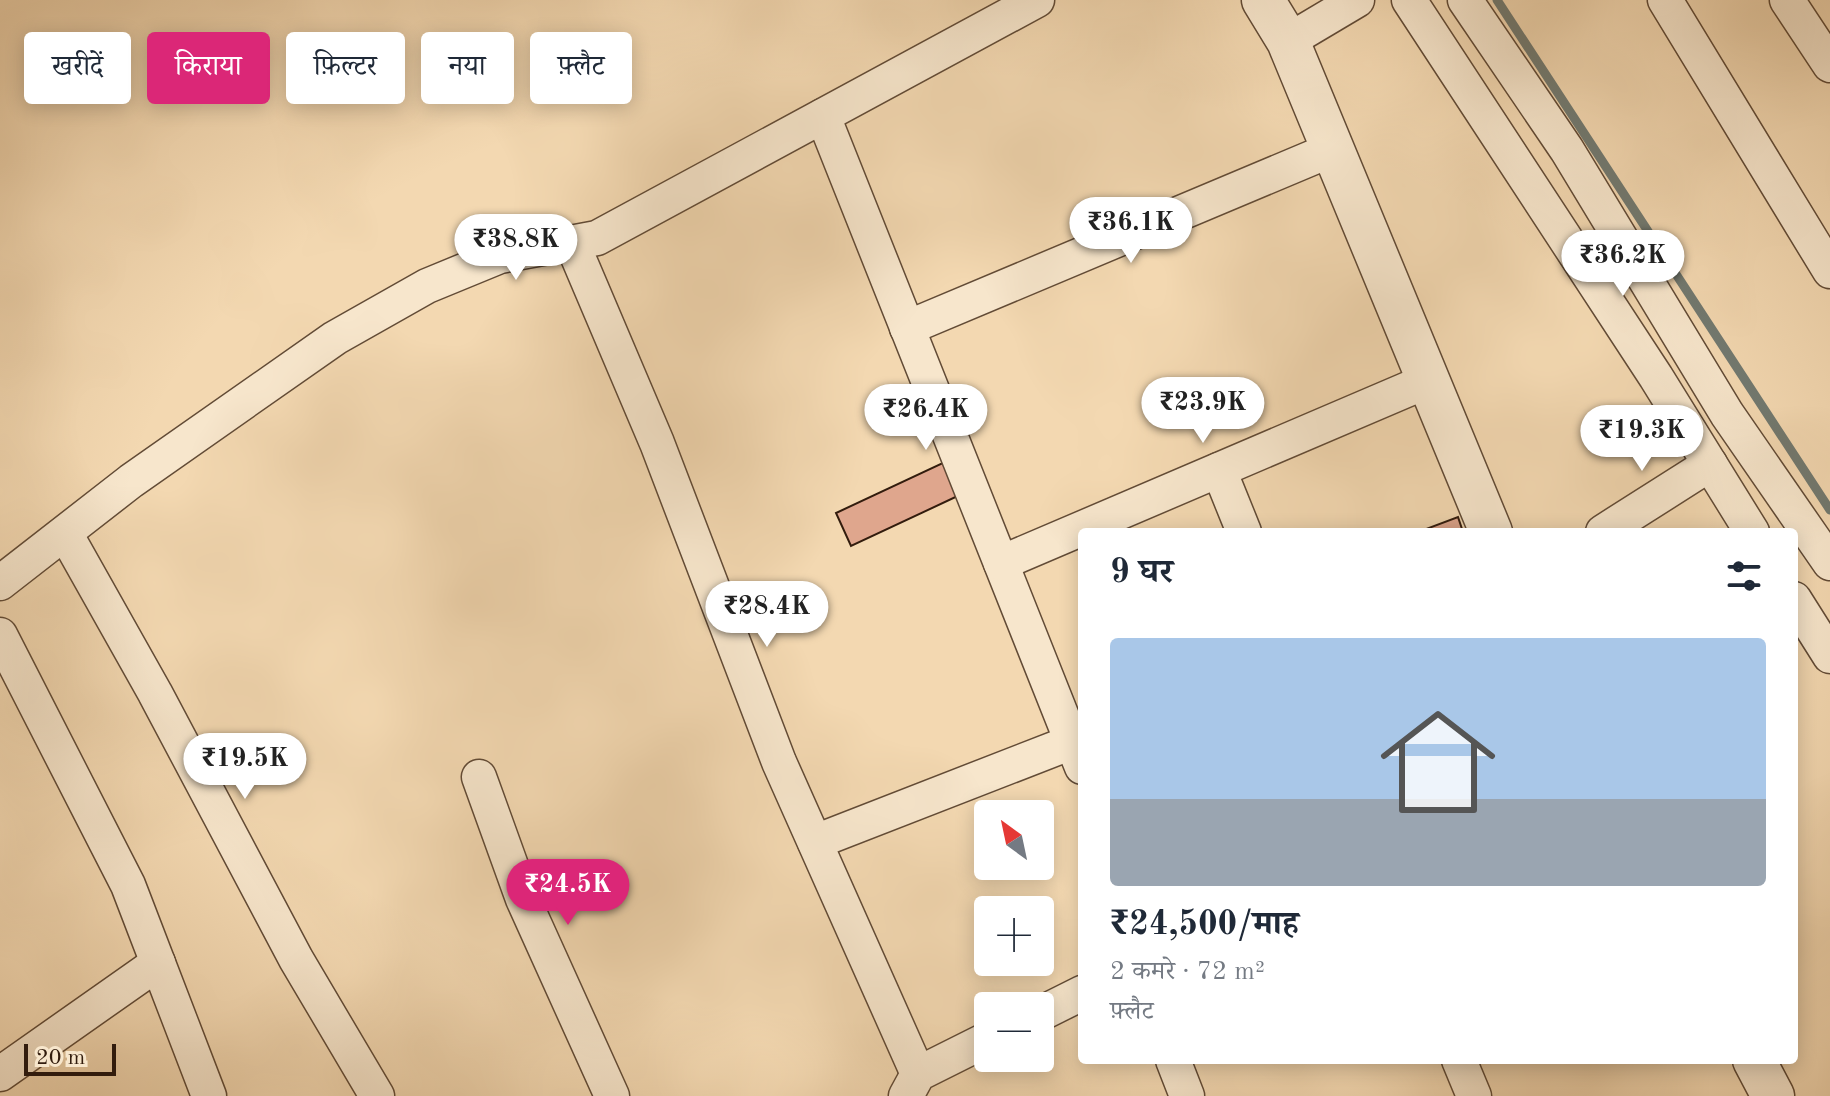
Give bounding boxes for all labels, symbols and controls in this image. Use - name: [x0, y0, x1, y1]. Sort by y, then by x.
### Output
- chip: खरीदें: [24, 32, 131, 104]
- chip: किराया: [147, 32, 270, 104]
- chip: फ़िल्टर: [286, 32, 405, 104]
- chip: नया: [421, 32, 514, 104]
- chip: फ़्लैट: [530, 32, 632, 104]
- pin: ₹36.1K: [1066, 197, 1196, 265]
- text: ₹36.1K: [1087, 210, 1175, 236]
- pin: ₹38.8K: [451, 214, 581, 282]
- text: ₹38.8K: [472, 227, 560, 253]
- pin: ₹36.2K: [1558, 230, 1688, 298]
- text: ₹36.2K: [1579, 243, 1667, 269]
- pin: ₹23.9K: [1138, 377, 1268, 445]
- pin: ₹26.4K: [861, 384, 991, 452]
- text: ₹23.9K: [1159, 390, 1247, 416]
- text: ₹26.4K: [882, 397, 970, 423]
- pin: ₹19.3K: [1577, 405, 1707, 473]
- text: ₹19.3K: [1598, 418, 1686, 444]
- icon: filters: [1722, 554, 1766, 598]
- text: 9 घर: [1110, 556, 1173, 590]
- pin: ₹28.4K: [702, 581, 832, 649]
- text: ₹28.4K: [723, 594, 811, 620]
- icon: home: [1366, 690, 1510, 834]
- pin: ₹19.5K: [180, 733, 310, 801]
- text: ₹19.5K: [201, 746, 289, 772]
- north arrow: [974, 800, 1054, 880]
- map controls: [974, 800, 1054, 1072]
- pin: ₹24.5K: [503, 859, 633, 927]
- text: ₹24.5K: [524, 872, 612, 898]
- button: +: [974, 896, 1054, 976]
- text: ₹24,500/माह: [1110, 908, 1299, 942]
- text: 2 कमरे · 72 m²: [1110, 959, 1265, 985]
- button: −: [974, 992, 1054, 1072]
- text: फ़्लैट: [1110, 999, 1153, 1025]
- scale bar: [24, 1040, 116, 1076]
- text: 20 m: [36, 1047, 85, 1069]

